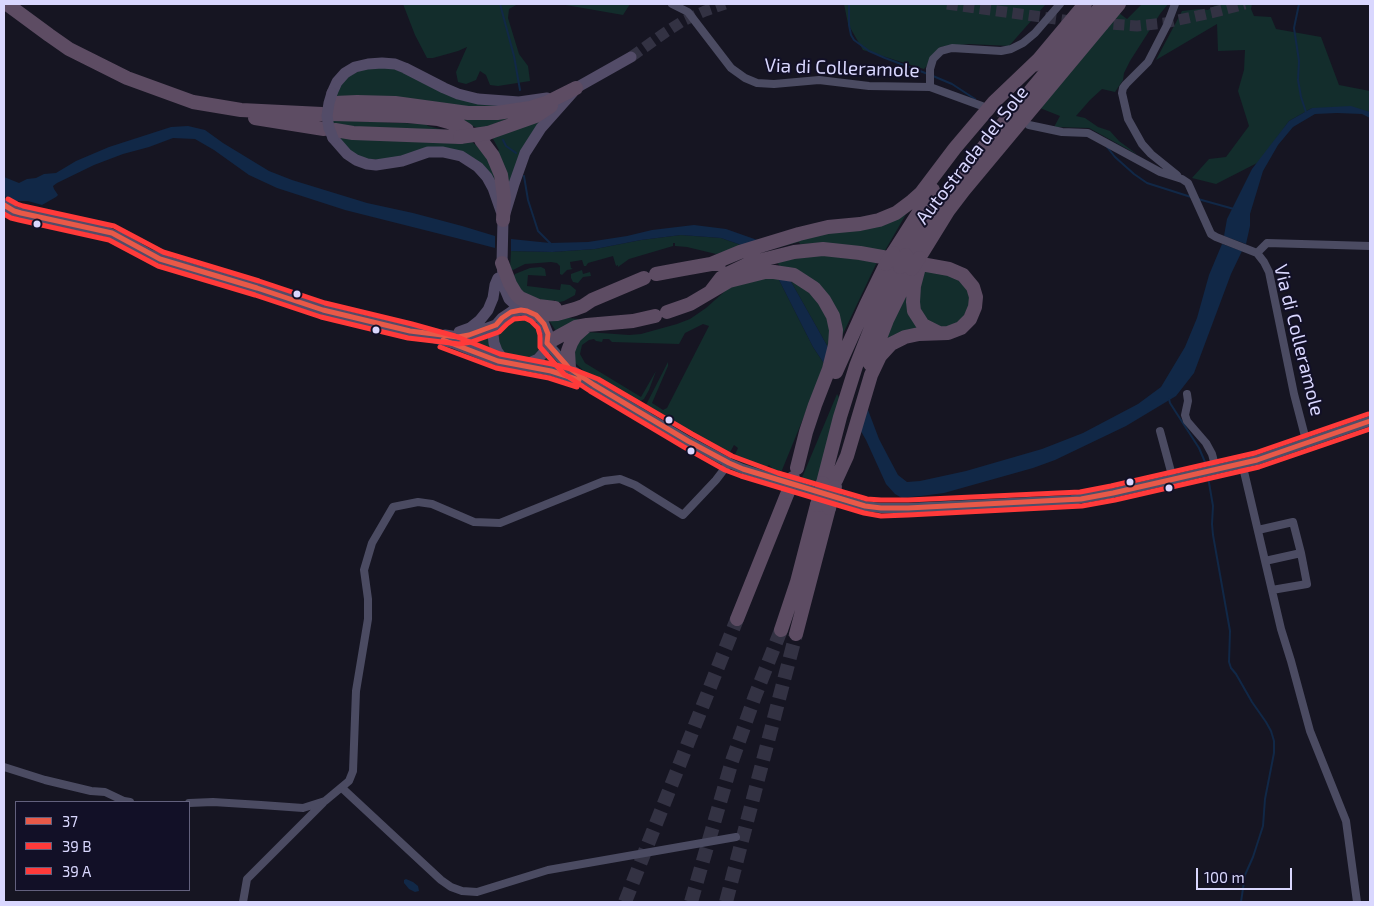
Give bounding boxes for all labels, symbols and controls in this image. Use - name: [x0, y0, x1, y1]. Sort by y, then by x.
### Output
- street label: Via di Colleramole: [764, 54, 920, 82]
- street label: Autostrada del Sole: [911, 81, 1033, 229]
- unlabelled marker: [32, 219, 42, 229]
- street label: Via di Colleramole: [1269, 262, 1329, 418]
- unlabelled marker: [292, 289, 302, 299]
- unlabelled marker: [371, 325, 381, 335]
- unlabelled marker: [664, 415, 674, 425]
- unlabelled marker: [686, 446, 696, 456]
- unlabelled marker: [1125, 477, 1135, 487]
- unlabelled marker: [1164, 483, 1174, 493]
- legend: [15, 801, 190, 891]
- text: 37: [62, 812, 78, 830]
- text: 39 B: [62, 837, 92, 855]
- scale bar: [1199, 858, 1295, 890]
- text: 39 A: [62, 862, 91, 880]
- text: 100 m: [1204, 868, 1245, 886]

